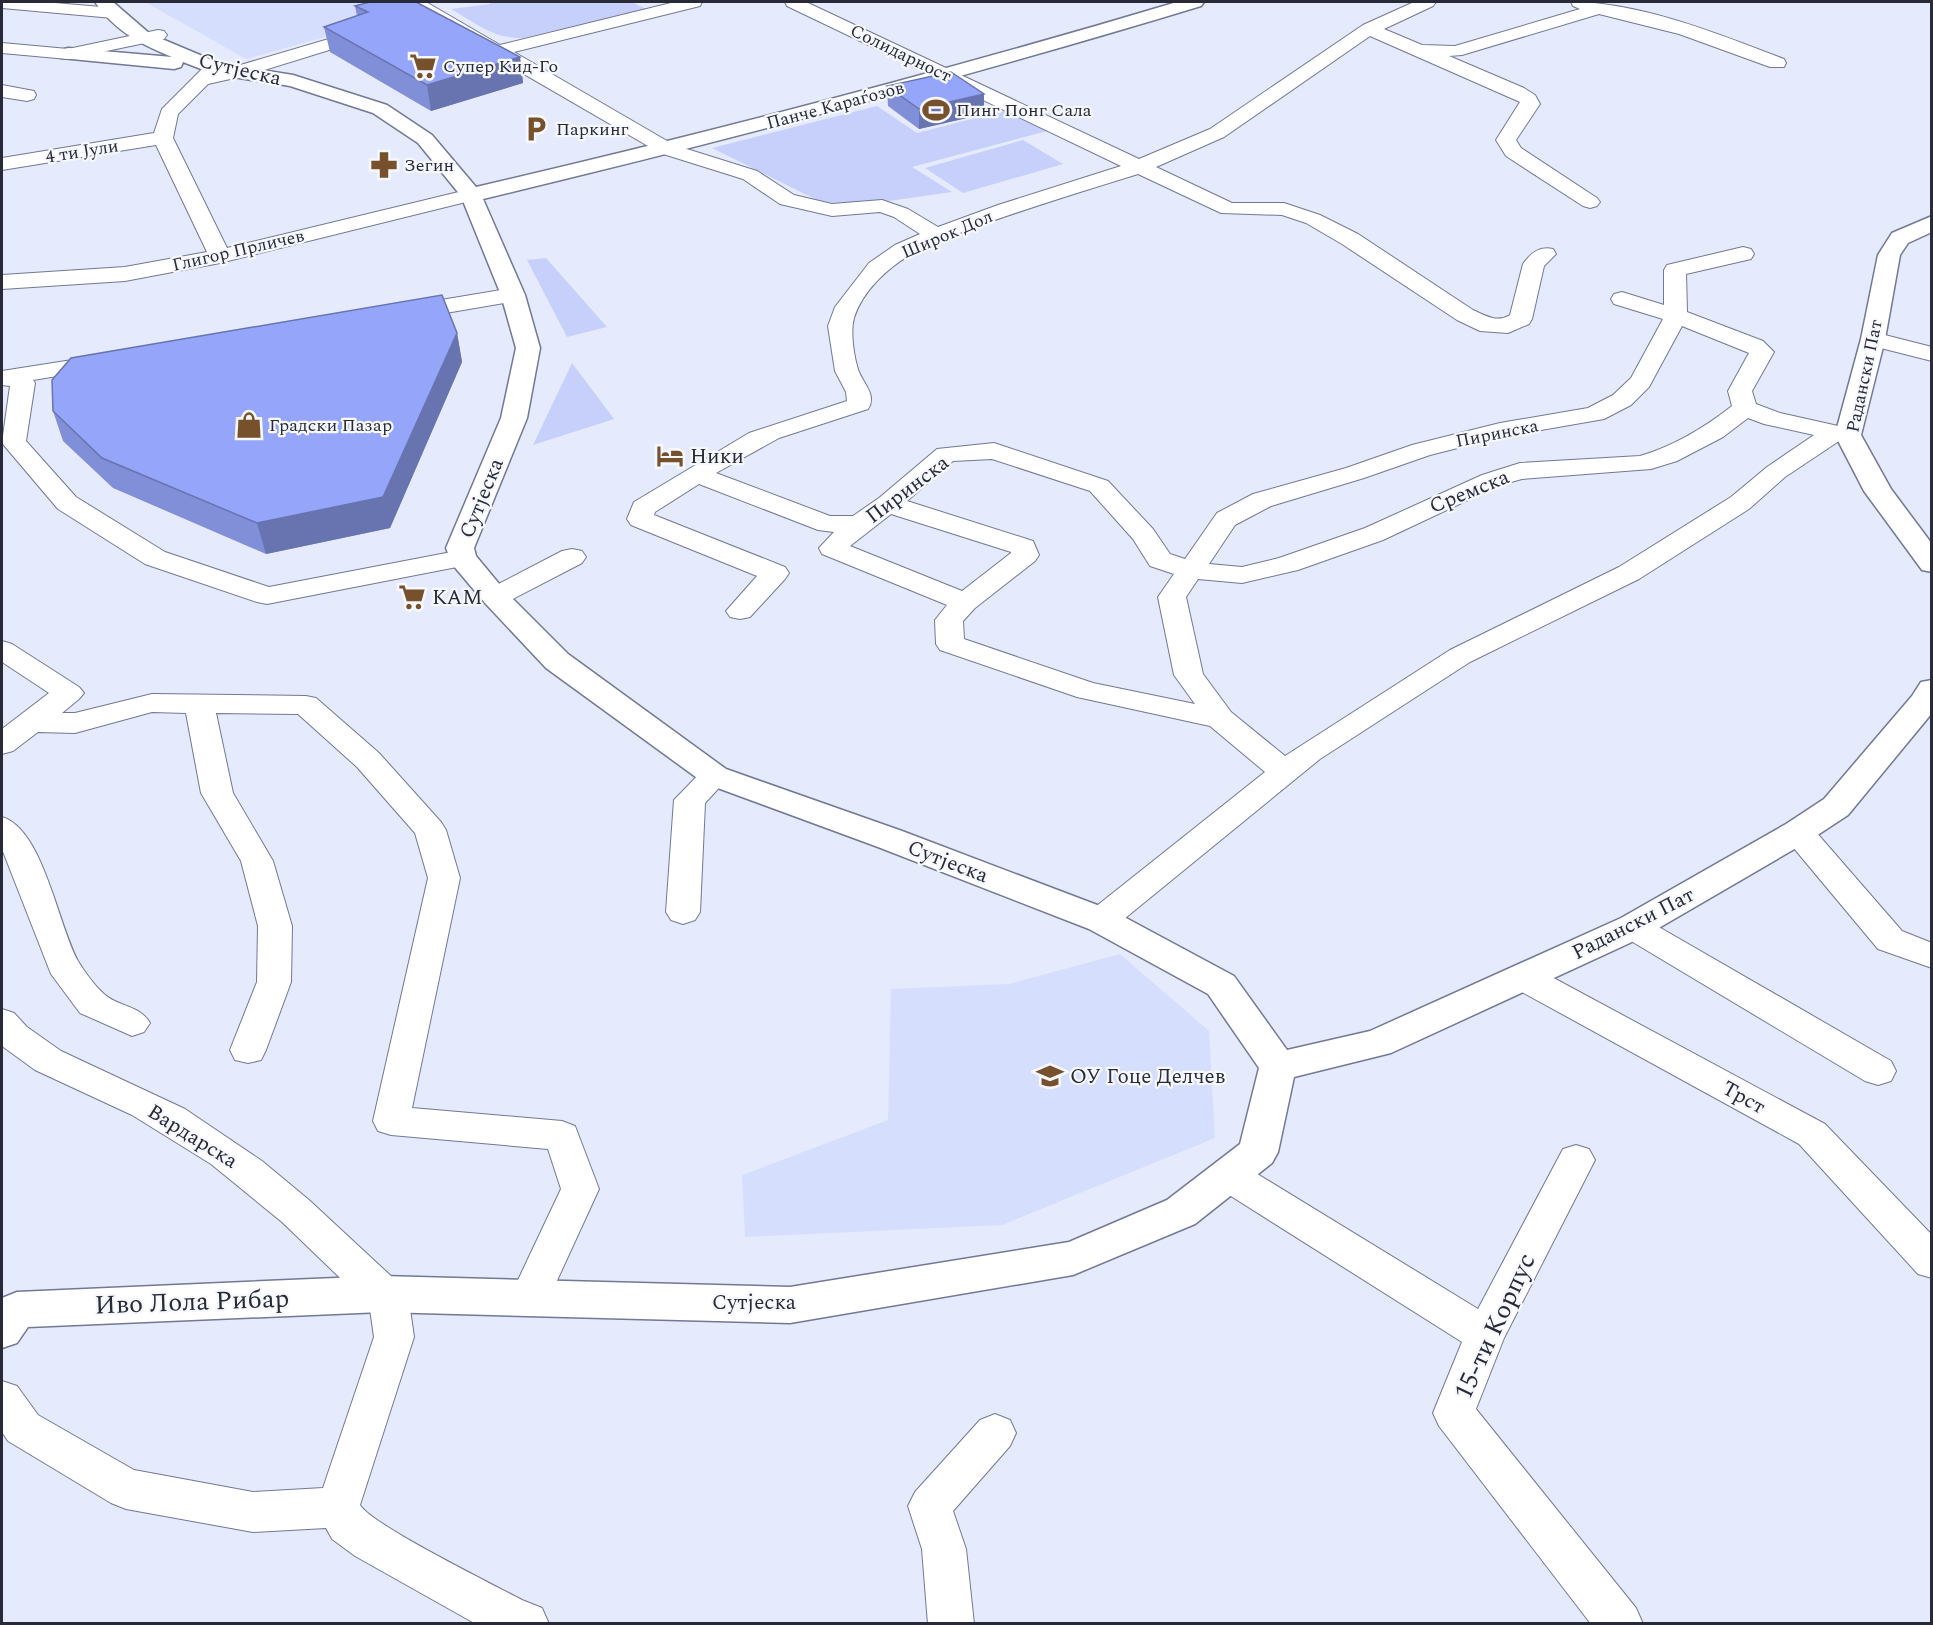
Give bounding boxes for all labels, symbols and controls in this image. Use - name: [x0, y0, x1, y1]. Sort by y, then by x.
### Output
- street label: Солидарност: [845, 17, 956, 90]
- street label: Сутјеска: [195, 45, 285, 95]
- supermarket icon: Супер Кид-Го: [408, 51, 438, 81]
- place label: Супер Кид-Го: [443, 53, 558, 80]
- street label: Панче Караѓозов: [763, 74, 907, 137]
- sports icon: Пинг Понг Сала: [921, 95, 951, 125]
- place label: Пинг Понг Сала: [956, 97, 1092, 124]
- parking icon: Паркинг: [521, 114, 551, 144]
- place label: Паркинг: [556, 116, 629, 143]
- street label: 4 ти Јули: [44, 132, 121, 171]
- pharmacy icon: Зегин: [369, 150, 399, 180]
- place label: Зегин: [404, 152, 454, 179]
- street label: Широк Дол: [897, 203, 997, 266]
- street label: Глигор Прличев: [169, 222, 307, 279]
- street label: Радански Пат: [1839, 317, 1890, 435]
- shop icon: Градски Пазар: [234, 410, 264, 440]
- place label: Градски Пазар: [269, 412, 392, 439]
- street label: Пиринска: [1453, 412, 1541, 455]
- hotel icon: Ники: [655, 441, 685, 471]
- place label: Ники: [690, 441, 744, 473]
- street label: Пиринска: [859, 447, 957, 532]
- street label: Сутјеска: [451, 453, 513, 543]
- street label: Сремска: [1424, 461, 1515, 522]
- supermarket icon: КАМ: [397, 582, 427, 612]
- place label: КАМ: [432, 582, 482, 614]
- street label: Сутјеска: [903, 832, 993, 892]
- street label: Радански Пат: [1567, 879, 1700, 969]
- school or university icon: ОУ Гоце Делчев: [1035, 1061, 1065, 1091]
- place label: ОУ Гоце Делчев: [1070, 1061, 1225, 1093]
- street label: Трст: [1716, 1073, 1771, 1123]
- street label: Вардарска: [141, 1096, 245, 1178]
- street label: 15-ти Корпус: [1443, 1247, 1546, 1406]
- street label: Иво Лола Рибар: [94, 1279, 290, 1325]
- street label: Сутјеска: [712, 1287, 797, 1319]

